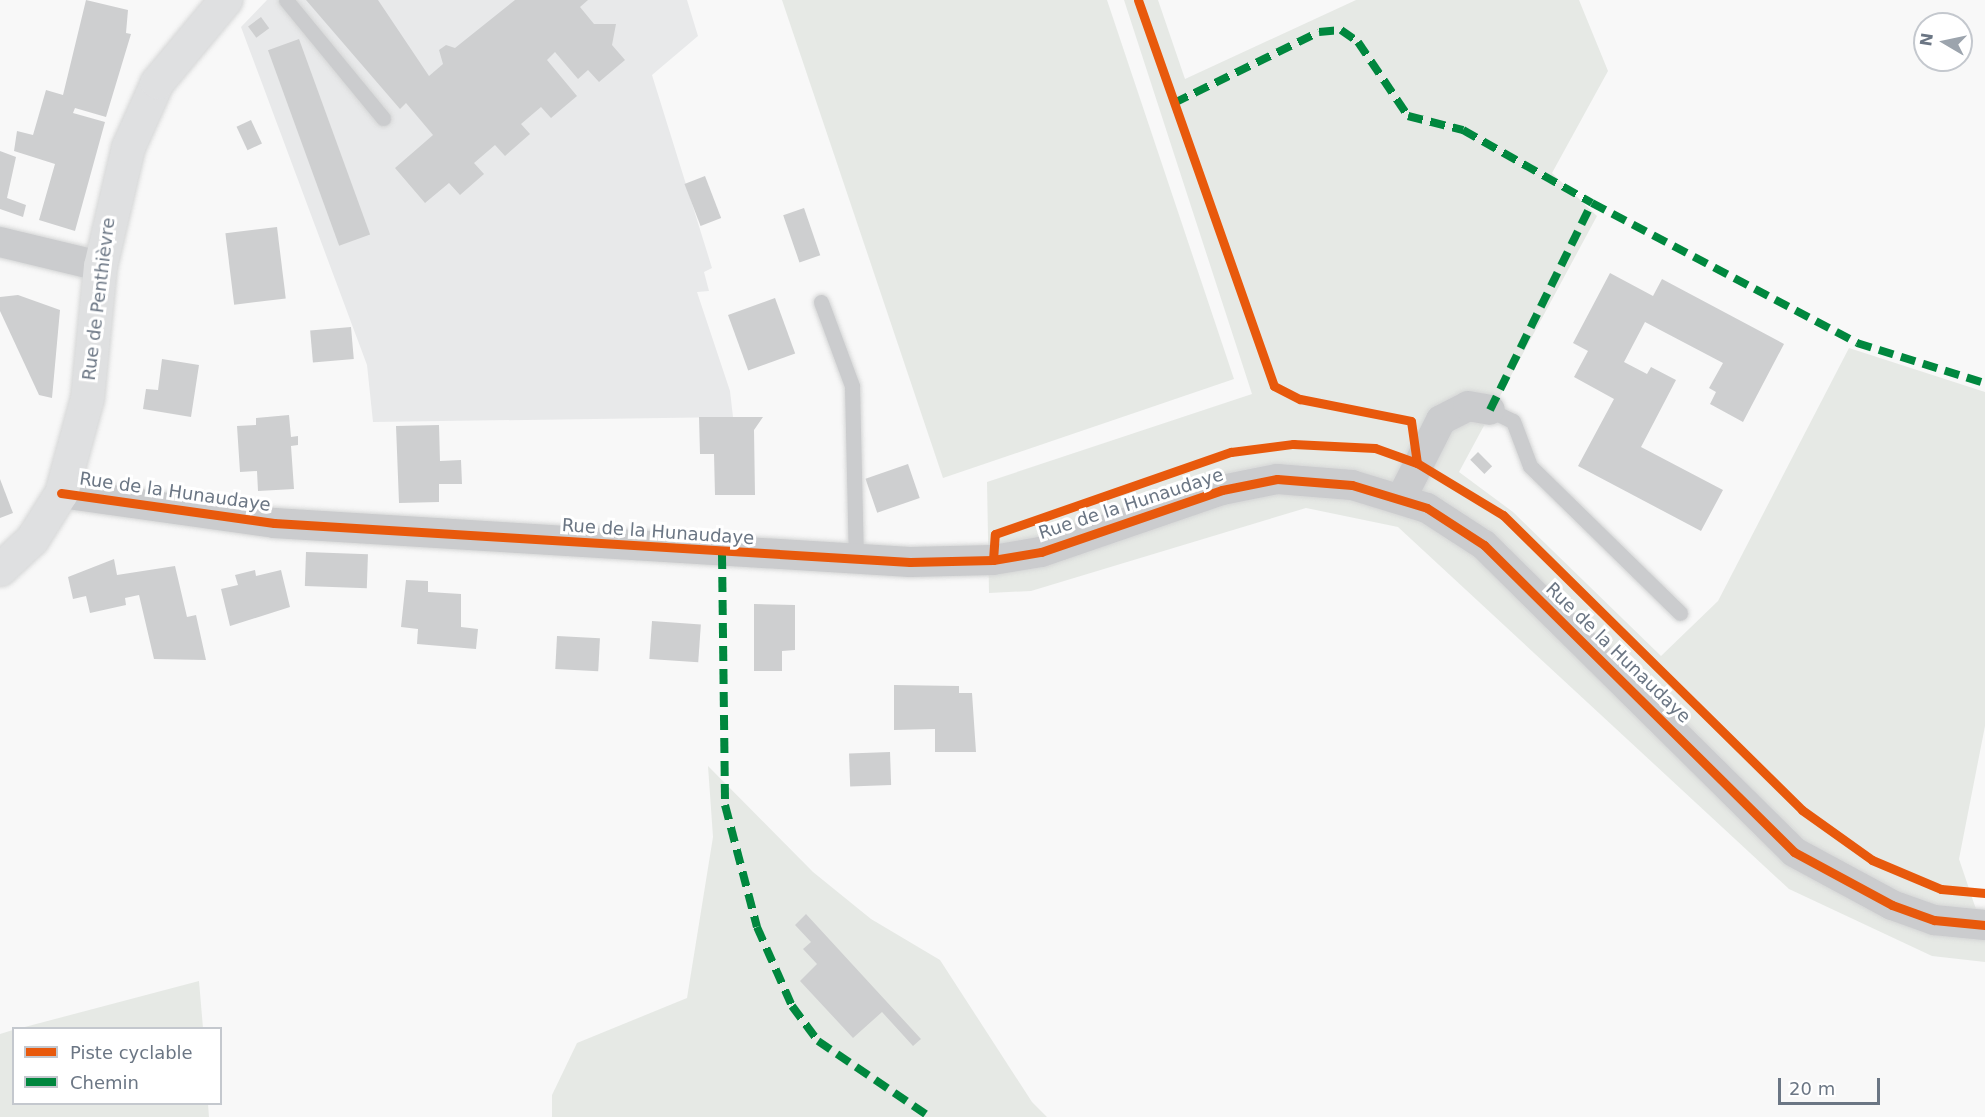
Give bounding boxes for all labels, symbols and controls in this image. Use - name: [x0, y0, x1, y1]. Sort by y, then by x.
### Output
- north arrow: [1913, 12, 1973, 72]
- text: N: [1916, 31, 1937, 48]
- street label: Rue de Penthièvre: [78, 216, 120, 382]
- street label: Rue de la Hunaudaye: [1036, 464, 1226, 544]
- street label: Rue de la Hunaudaye: [78, 468, 272, 516]
- street label: Rue de la Hunaudaye: [561, 515, 755, 549]
- street label: Rue de la Hunaudaye: [1541, 578, 1695, 728]
- legend: [12, 1027, 222, 1105]
- text: Piste cyclable: [70, 1042, 193, 1063]
- scale bar: [1781, 1066, 1883, 1104]
- text: Chemin: [70, 1072, 139, 1093]
- text: 20 m: [1789, 1078, 1835, 1099]

